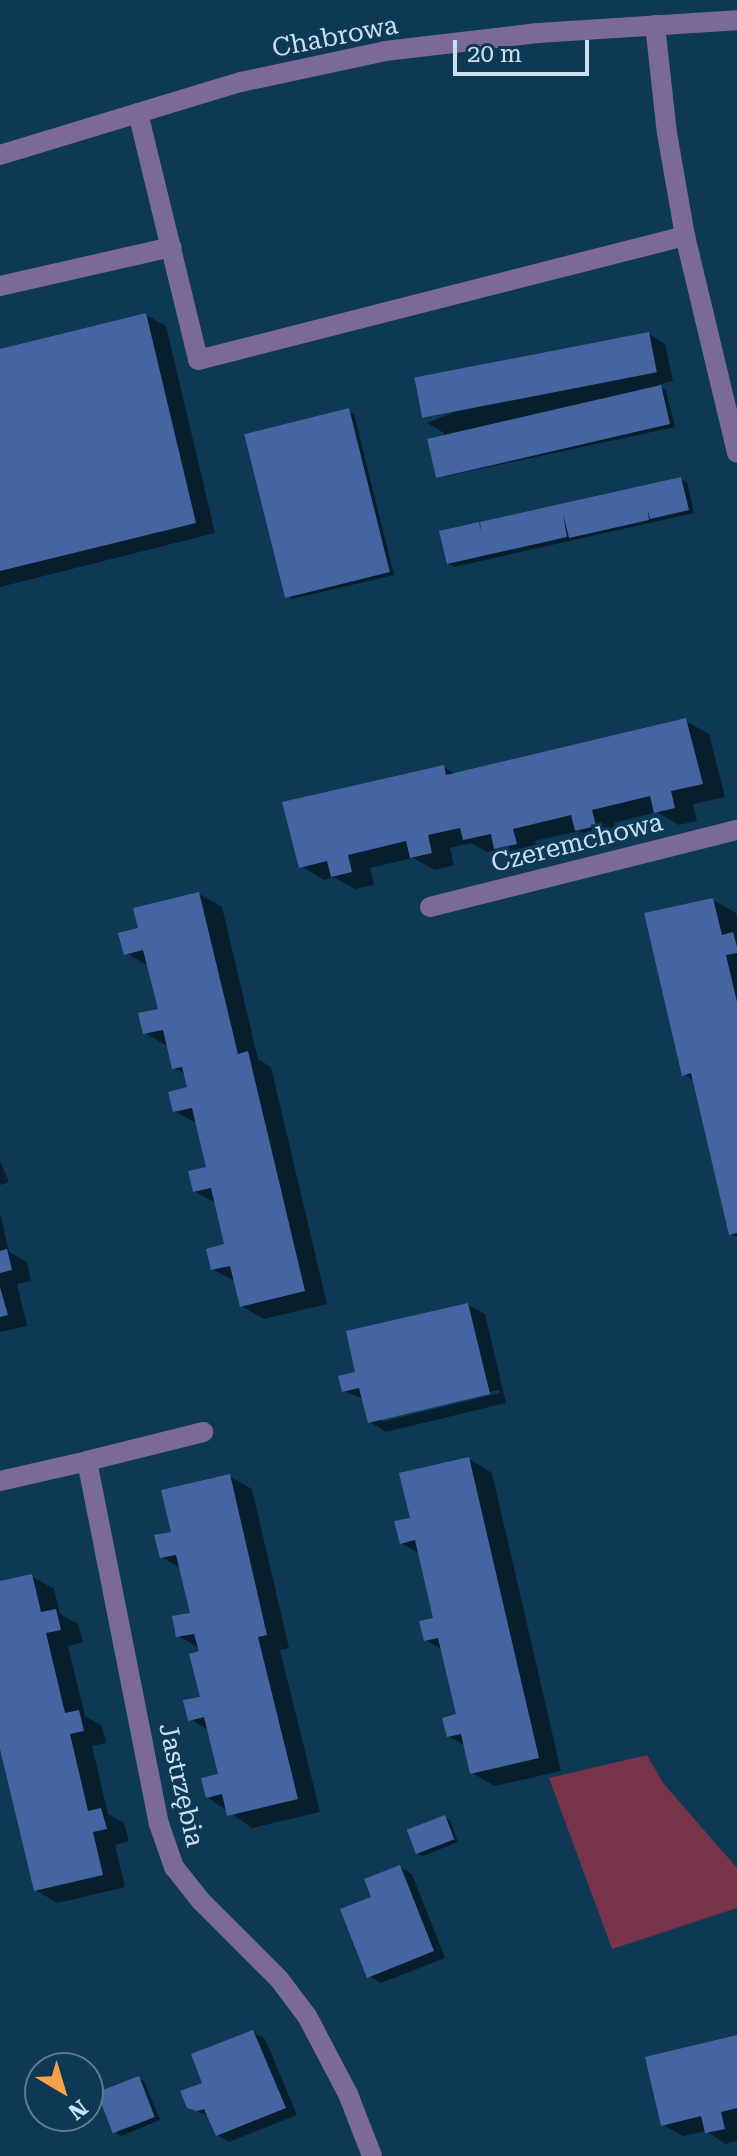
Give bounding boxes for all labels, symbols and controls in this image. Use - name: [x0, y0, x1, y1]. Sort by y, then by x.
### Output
- street label: Chabrowa: [270, 10, 400, 64]
- scale bar: [457, 24, 593, 74]
- text: 20 m: [467, 40, 522, 68]
- street label: Czeremchowa: [488, 807, 666, 879]
- street label: Jastrzębia: [152, 1720, 210, 1850]
- north arrow: [24, 2052, 104, 2132]
- text: N: [63, 2095, 92, 2125]

